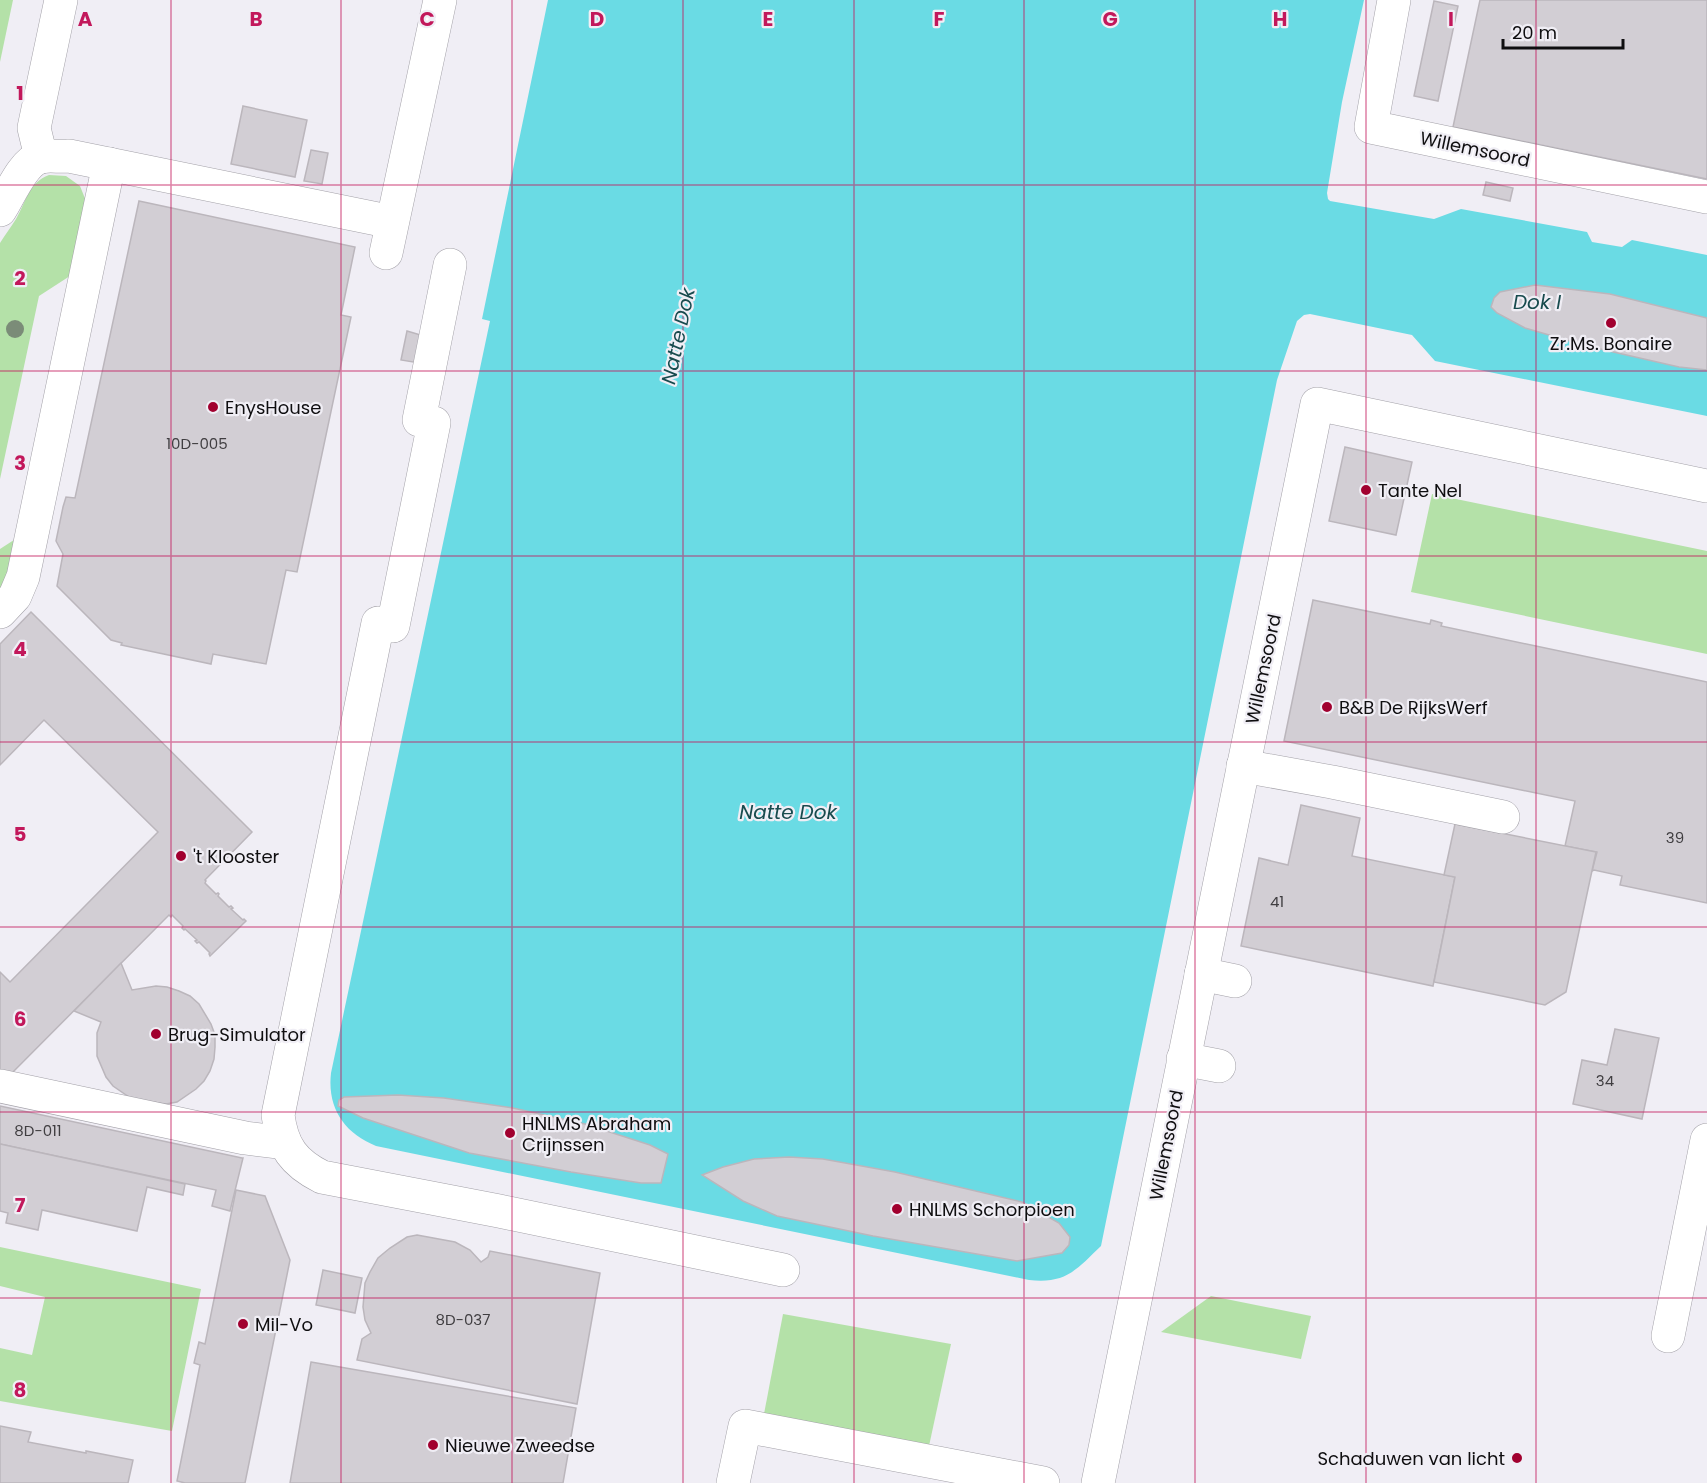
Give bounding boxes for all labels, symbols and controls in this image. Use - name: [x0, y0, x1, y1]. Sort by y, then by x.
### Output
- text: A: [78, 5, 93, 33]
- text: B: [249, 5, 263, 33]
- text: C: [419, 5, 435, 33]
- text: D: [590, 5, 604, 33]
- text: E: [763, 5, 773, 33]
- text: F: [934, 5, 945, 33]
- text: G: [1102, 5, 1118, 33]
- text: H: [1273, 5, 1287, 33]
- text: I: [1448, 5, 1454, 33]
- scale bar: [1503, 12, 1623, 50]
- text: 20 m: [1512, 20, 1557, 45]
- text: 1: [16, 79, 24, 107]
- street label: Willemsoord: [1418, 125, 1532, 173]
- text: 2: [14, 264, 26, 292]
- water label: Natte Dok: [654, 284, 702, 387]
- water label: Dok I: [1513, 288, 1561, 316]
- marker: Zr.Ms. Bonaire: [1604, 316, 1618, 330]
- place label: Zr.Ms. Bonaire: [1550, 331, 1672, 356]
- place label: EnysHouse: [225, 395, 321, 420]
- marker: EnysHouse: [206, 400, 220, 414]
- house number: 10D-005: [166, 433, 228, 454]
- text: 3: [14, 449, 26, 477]
- place label: Tante Nel: [1378, 478, 1462, 503]
- marker: Tante Nel: [1359, 483, 1373, 497]
- street label: Willemsoord: [1239, 612, 1287, 726]
- text: 4: [13, 635, 27, 663]
- place label: B&B De RijksWerf: [1339, 695, 1488, 720]
- marker: B&B De RijksWerf: [1320, 700, 1334, 714]
- water label: Natte Dok: [739, 798, 839, 826]
- text: 5: [14, 820, 27, 848]
- house number: 39: [1666, 827, 1684, 848]
- place label: 't Klooster: [193, 844, 280, 869]
- marker: 't Klooster: [174, 849, 188, 863]
- house number: 41: [1270, 891, 1284, 912]
- text: 6: [14, 1005, 26, 1033]
- place label: Brug-Simulator: [168, 1022, 306, 1047]
- marker: Brug-Simulator: [149, 1027, 163, 1041]
- house number: 34: [1596, 1070, 1614, 1091]
- street label: Willemsoord: [1143, 1088, 1189, 1202]
- place label: HNLMS Abraham Crijnssen: [522, 1111, 671, 1157]
- house number: 8D-011: [14, 1120, 62, 1141]
- marker: HNLMS Abraham Crijnssen: [503, 1126, 517, 1140]
- text: 7: [15, 1191, 26, 1219]
- place label: HNLMS Schorpioen: [909, 1197, 1075, 1222]
- marker: HNLMS Schorpioen: [890, 1202, 904, 1216]
- house number: 8D-037: [436, 1309, 490, 1330]
- place label: Mil-Vo: [255, 1312, 313, 1337]
- marker: Mil-Vo: [236, 1317, 250, 1331]
- text: 8: [14, 1376, 26, 1404]
- place label: Nieuwe Zweedse: [445, 1433, 595, 1458]
- marker: Nieuwe Zweedse: [426, 1438, 440, 1452]
- place label: Schaduwen van licht: [1317, 1446, 1505, 1471]
- marker: Schaduwen van licht: [1510, 1451, 1524, 1465]

